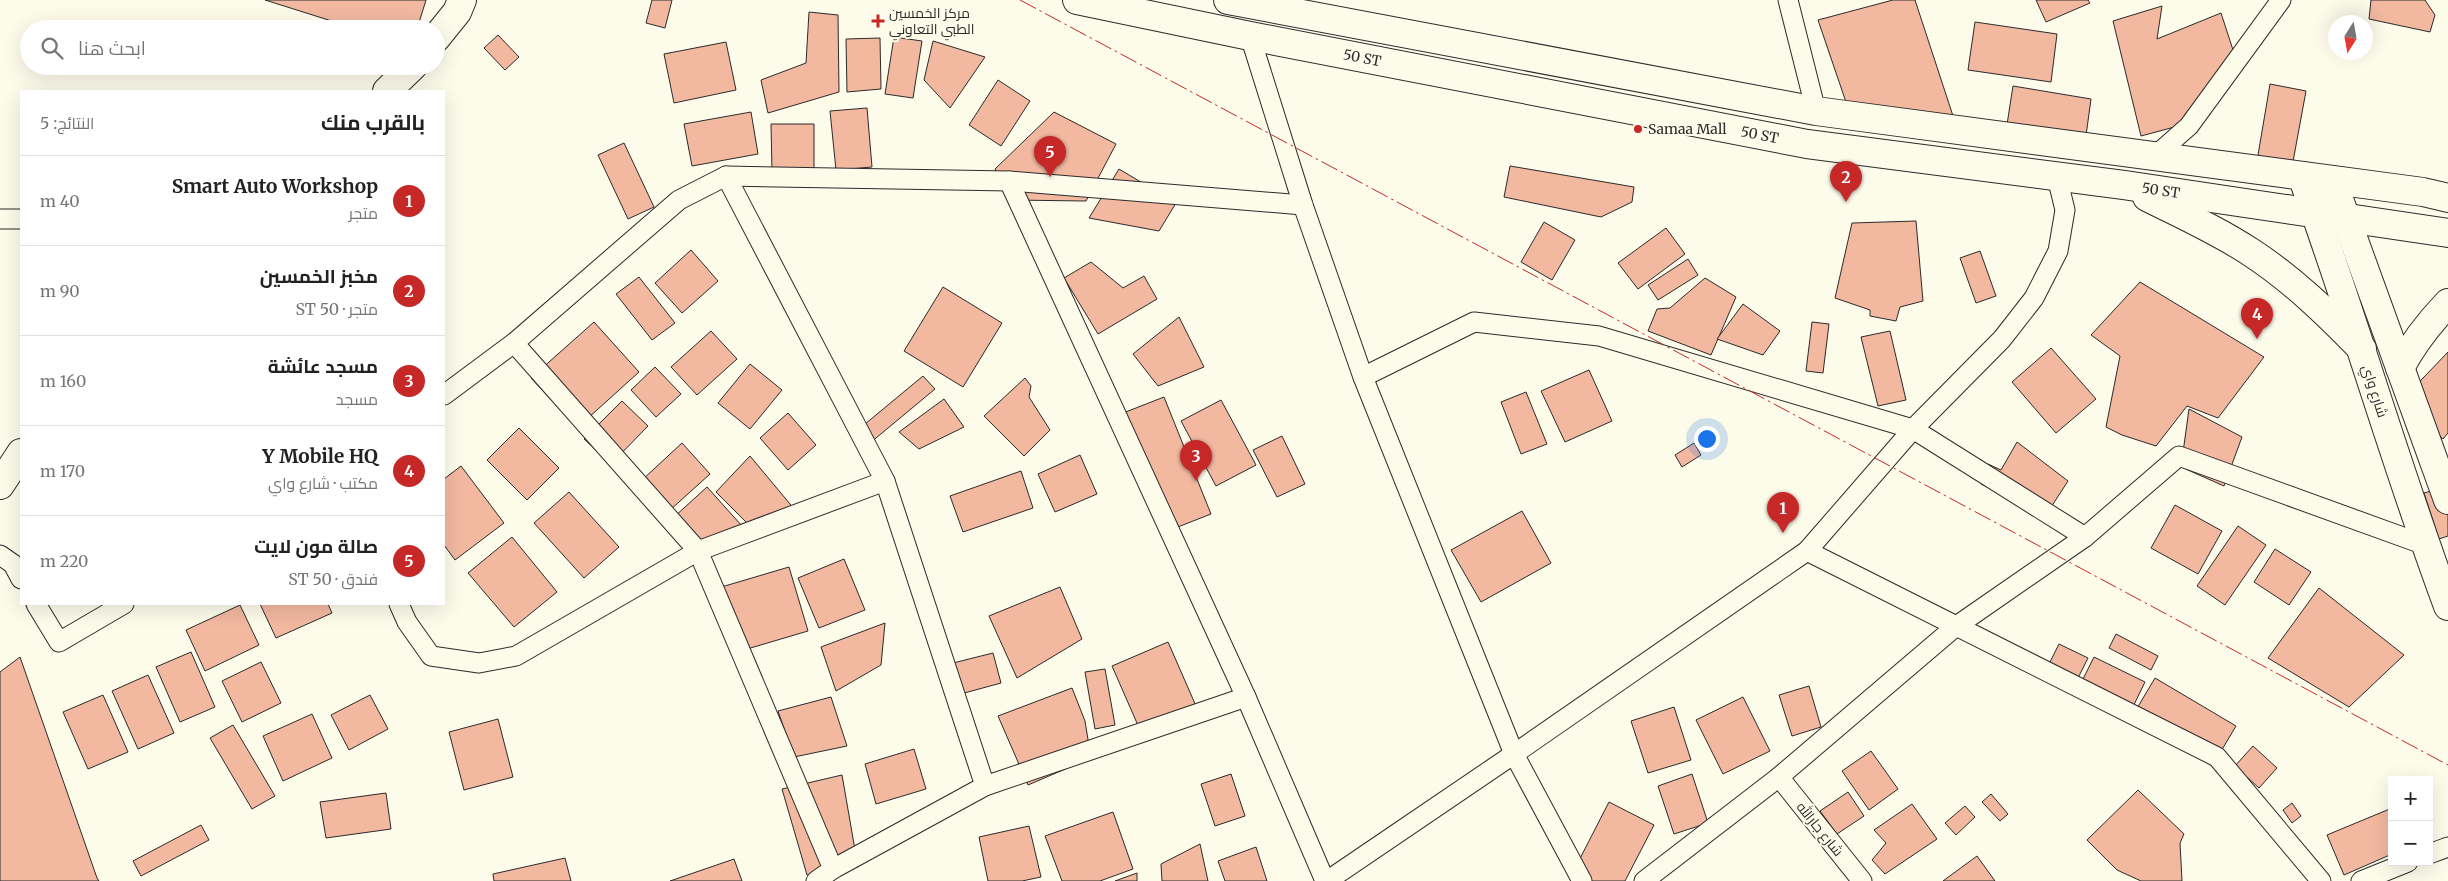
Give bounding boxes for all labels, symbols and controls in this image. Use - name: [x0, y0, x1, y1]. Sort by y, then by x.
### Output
- place label: مركز الخمسين الطبي التعاوني: [889, 4, 974, 41]
- marker: مركز الخمسين الطبي التعاوني: [871, 14, 885, 28]
- north arrow: [2328, 15, 2373, 60]
- search box: [20, 20, 445, 75]
- icon: search: [38, 34, 66, 62]
- text: ابحث هنا: [78, 36, 146, 60]
- street label: 50 ST: [1342, 45, 1383, 70]
- text: بالقرب منك: [321, 109, 425, 136]
- text: النتائج: 5: [40, 113, 94, 133]
- place label: Samaa Mall: [1648, 120, 1727, 138]
- street label: 50 ST: [1739, 122, 1781, 147]
- marker: Samaa Mall: [1632, 123, 1644, 135]
- pin: 5: [1034, 136, 1066, 177]
- pin: 2: [1830, 161, 1862, 202]
- text: Smart Auto Workshop: [172, 174, 378, 198]
- street label: 50 ST: [2141, 179, 2181, 202]
- text: 40 m: [40, 191, 80, 211]
- text: 1: [405, 191, 413, 211]
- text: متجر: [349, 203, 378, 223]
- text: مخبز الخمسين: [260, 264, 378, 288]
- text: 90 m: [40, 281, 80, 301]
- text: 2: [404, 281, 414, 301]
- pin: 4: [2241, 298, 2273, 339]
- text: متجر · 50 ST: [296, 299, 378, 319]
- text: مسجد عائشة: [268, 354, 378, 378]
- street label: شارع واي: [2355, 362, 2392, 421]
- text: 160 m: [40, 371, 86, 391]
- text: 3: [404, 371, 414, 391]
- text: مسجد: [336, 389, 378, 409]
- your location: [1694, 426, 1720, 452]
- pin: 3: [1180, 440, 1212, 481]
- text: Y Mobile HQ: [262, 444, 378, 468]
- text: 170 m: [40, 461, 85, 481]
- text: 4: [404, 461, 414, 481]
- text: مكتب · شارع واي: [268, 473, 378, 493]
- pin: 1: [1767, 492, 1799, 533]
- text: صالة مون لايت: [254, 534, 378, 558]
- text: 220 m: [40, 551, 88, 571]
- text: 5: [404, 551, 414, 571]
- text: فندق · 50 ST: [288, 569, 378, 589]
- map controls: [2388, 776, 2433, 866]
- button: +: [2388, 776, 2433, 821]
- street label: شارع جارالله: [1793, 798, 1847, 860]
- button: −: [2388, 821, 2433, 866]

